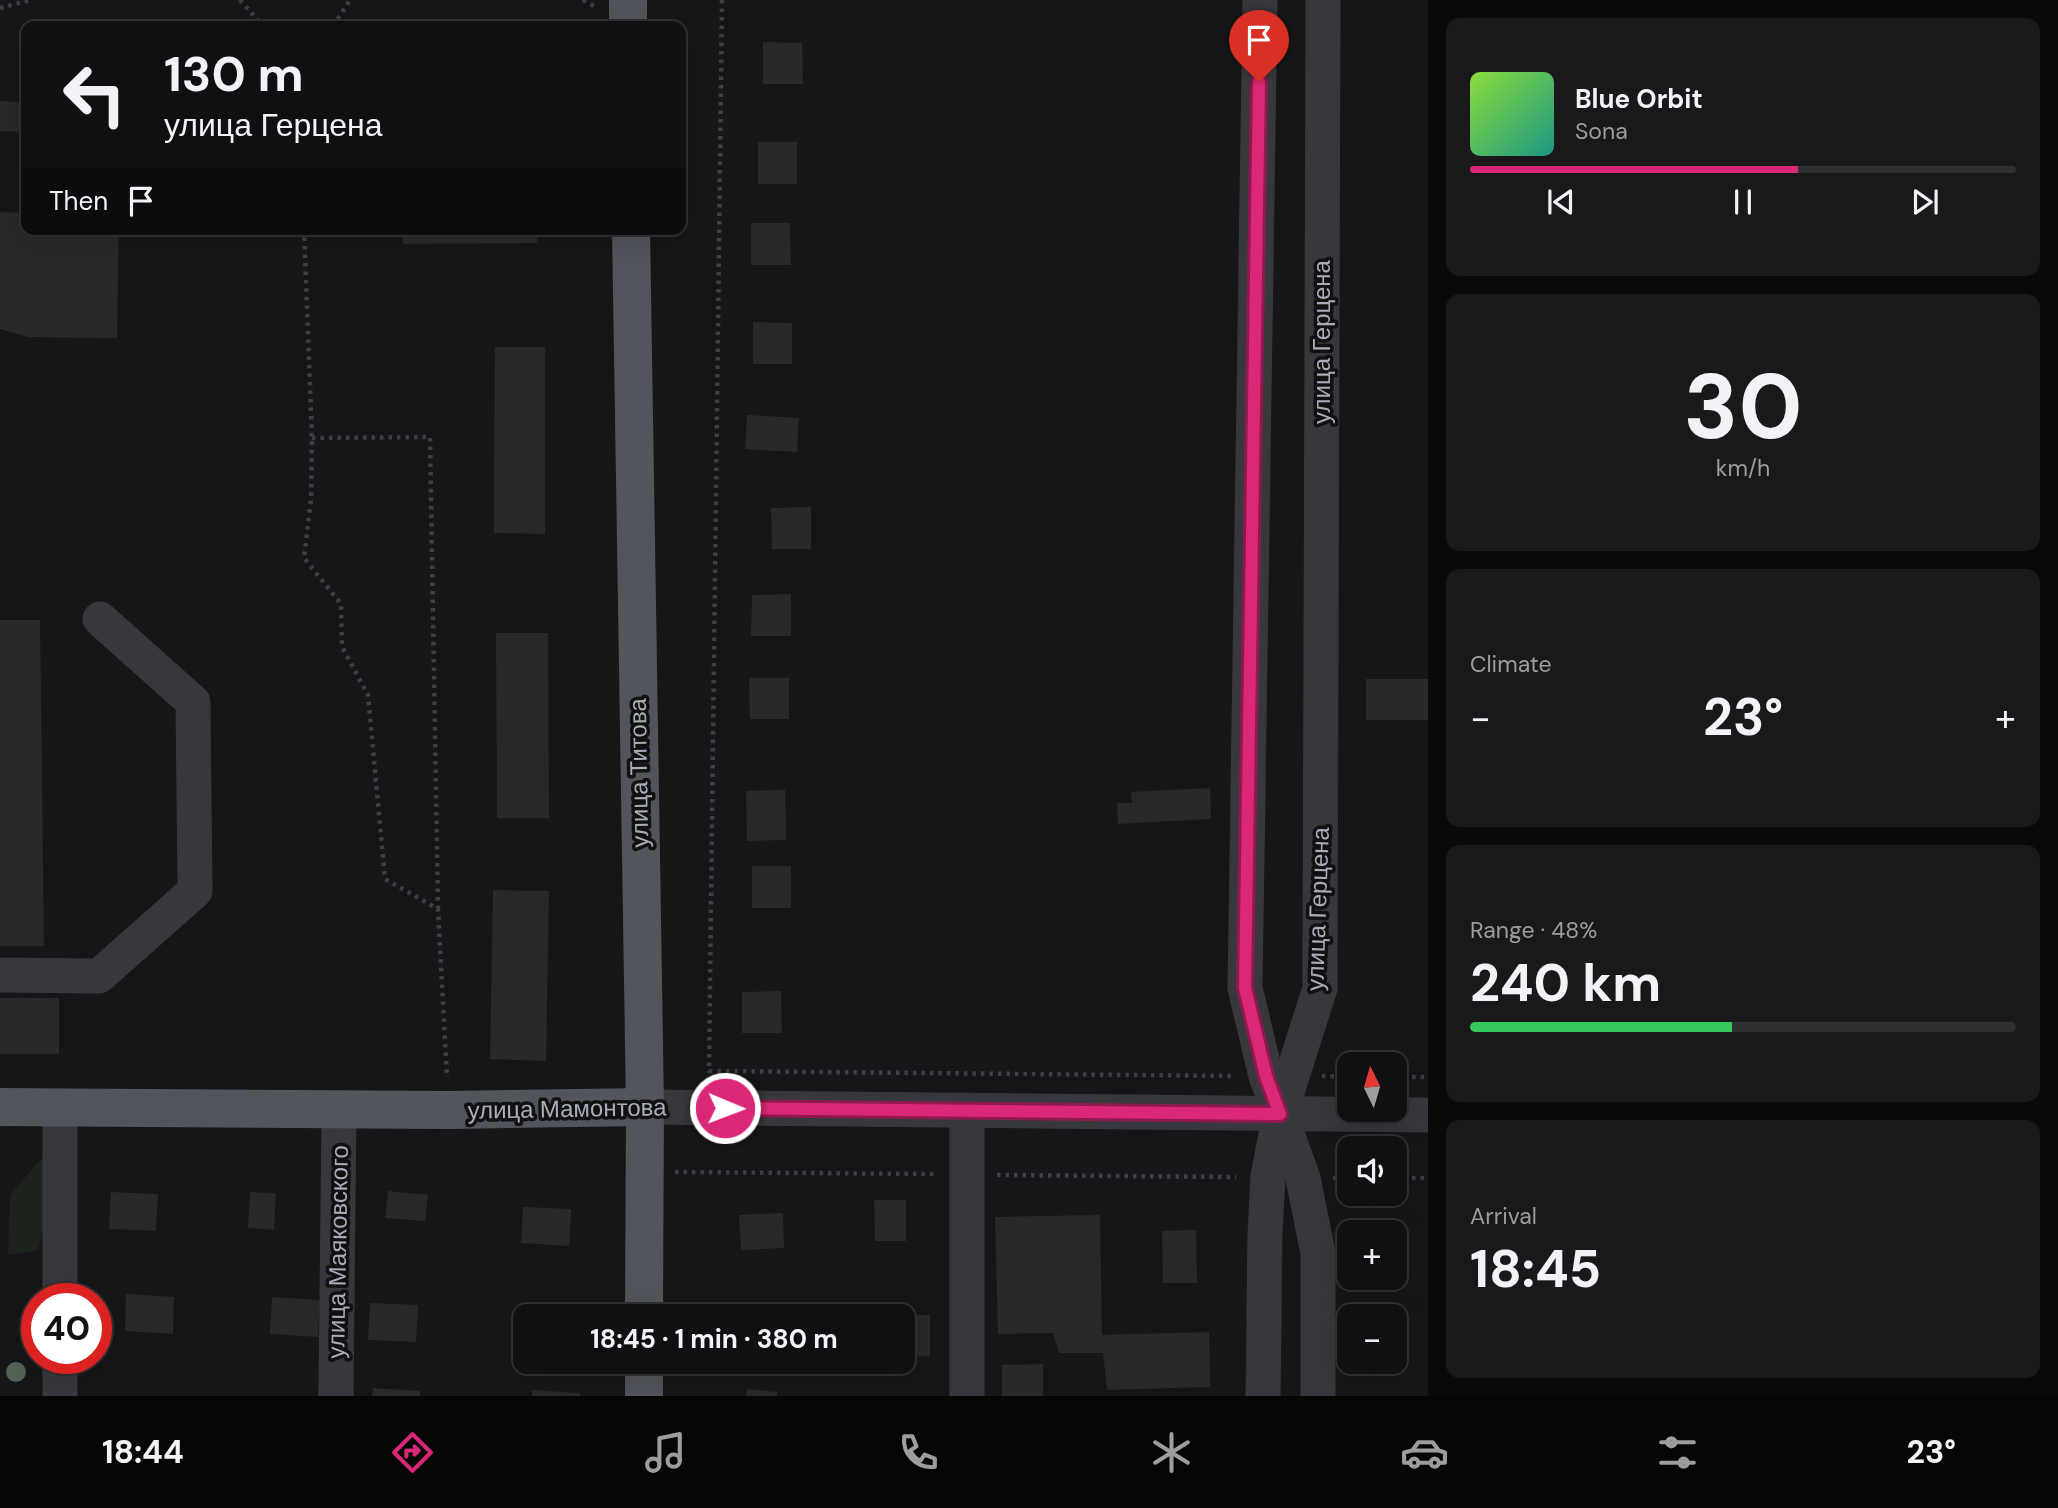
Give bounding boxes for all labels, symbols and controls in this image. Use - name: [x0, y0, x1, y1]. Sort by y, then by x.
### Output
- pin: [1229, 10, 1289, 82]
- icon: arrive: [1240, 21, 1278, 59]
- text: 130 m: [164, 42, 304, 106]
- icon: left: [49, 49, 140, 140]
- text: Blue Orbit: [1575, 82, 1703, 116]
- text: улица Герцена: [164, 104, 383, 146]
- text: Sona: [1575, 116, 1628, 146]
- icon: arrive: [122, 182, 160, 220]
- icon: previous: [1542, 183, 1580, 221]
- icon: pause: [1724, 183, 1762, 221]
- icon: next: [1906, 183, 1944, 221]
- text: Then: [49, 184, 108, 218]
- street label: улица Герцена: [1306, 259, 1337, 424]
- text: 30: [1684, 348, 1802, 466]
- text: km/h: [1716, 453, 1770, 483]
- text: Climate: [1470, 649, 1552, 679]
- text: 23°: [1703, 683, 1783, 751]
- text: −: [1470, 693, 1491, 743]
- text: +: [1995, 693, 2016, 743]
- street label: улица Титова: [622, 697, 655, 848]
- street label: улица Герцена: [1299, 826, 1336, 991]
- text: Range · 48%: [1470, 915, 1597, 945]
- text: 240 km: [1470, 949, 1661, 1017]
- north arrow: [1337, 1052, 1407, 1122]
- map controls: [1337, 1052, 1407, 1374]
- position arrow: [688, 1071, 762, 1145]
- street label: улица Мамонтова: [467, 1091, 667, 1126]
- button: sound: [1337, 1136, 1407, 1206]
- street label: улица Маяковского: [320, 1145, 355, 1359]
- text: Arrival: [1470, 1201, 1537, 1231]
- button: +: [1337, 1220, 1407, 1290]
- text: 18:45: [1470, 1235, 1601, 1303]
- speed limit sign: 40: [21, 1283, 112, 1374]
- button: −: [1337, 1304, 1407, 1374]
- text: 18:45 · 1 min · 380 m: [590, 1322, 838, 1356]
- icon: directions: [388, 1428, 437, 1477]
- icon: music: [641, 1428, 690, 1477]
- icon: phone: [894, 1428, 943, 1477]
- icon: climate: [1147, 1428, 1196, 1477]
- icon: car: [1400, 1428, 1449, 1477]
- icon: filters: [1653, 1428, 1702, 1477]
- text: 18:44: [102, 1431, 184, 1473]
- text: 23°: [1906, 1431, 1956, 1473]

